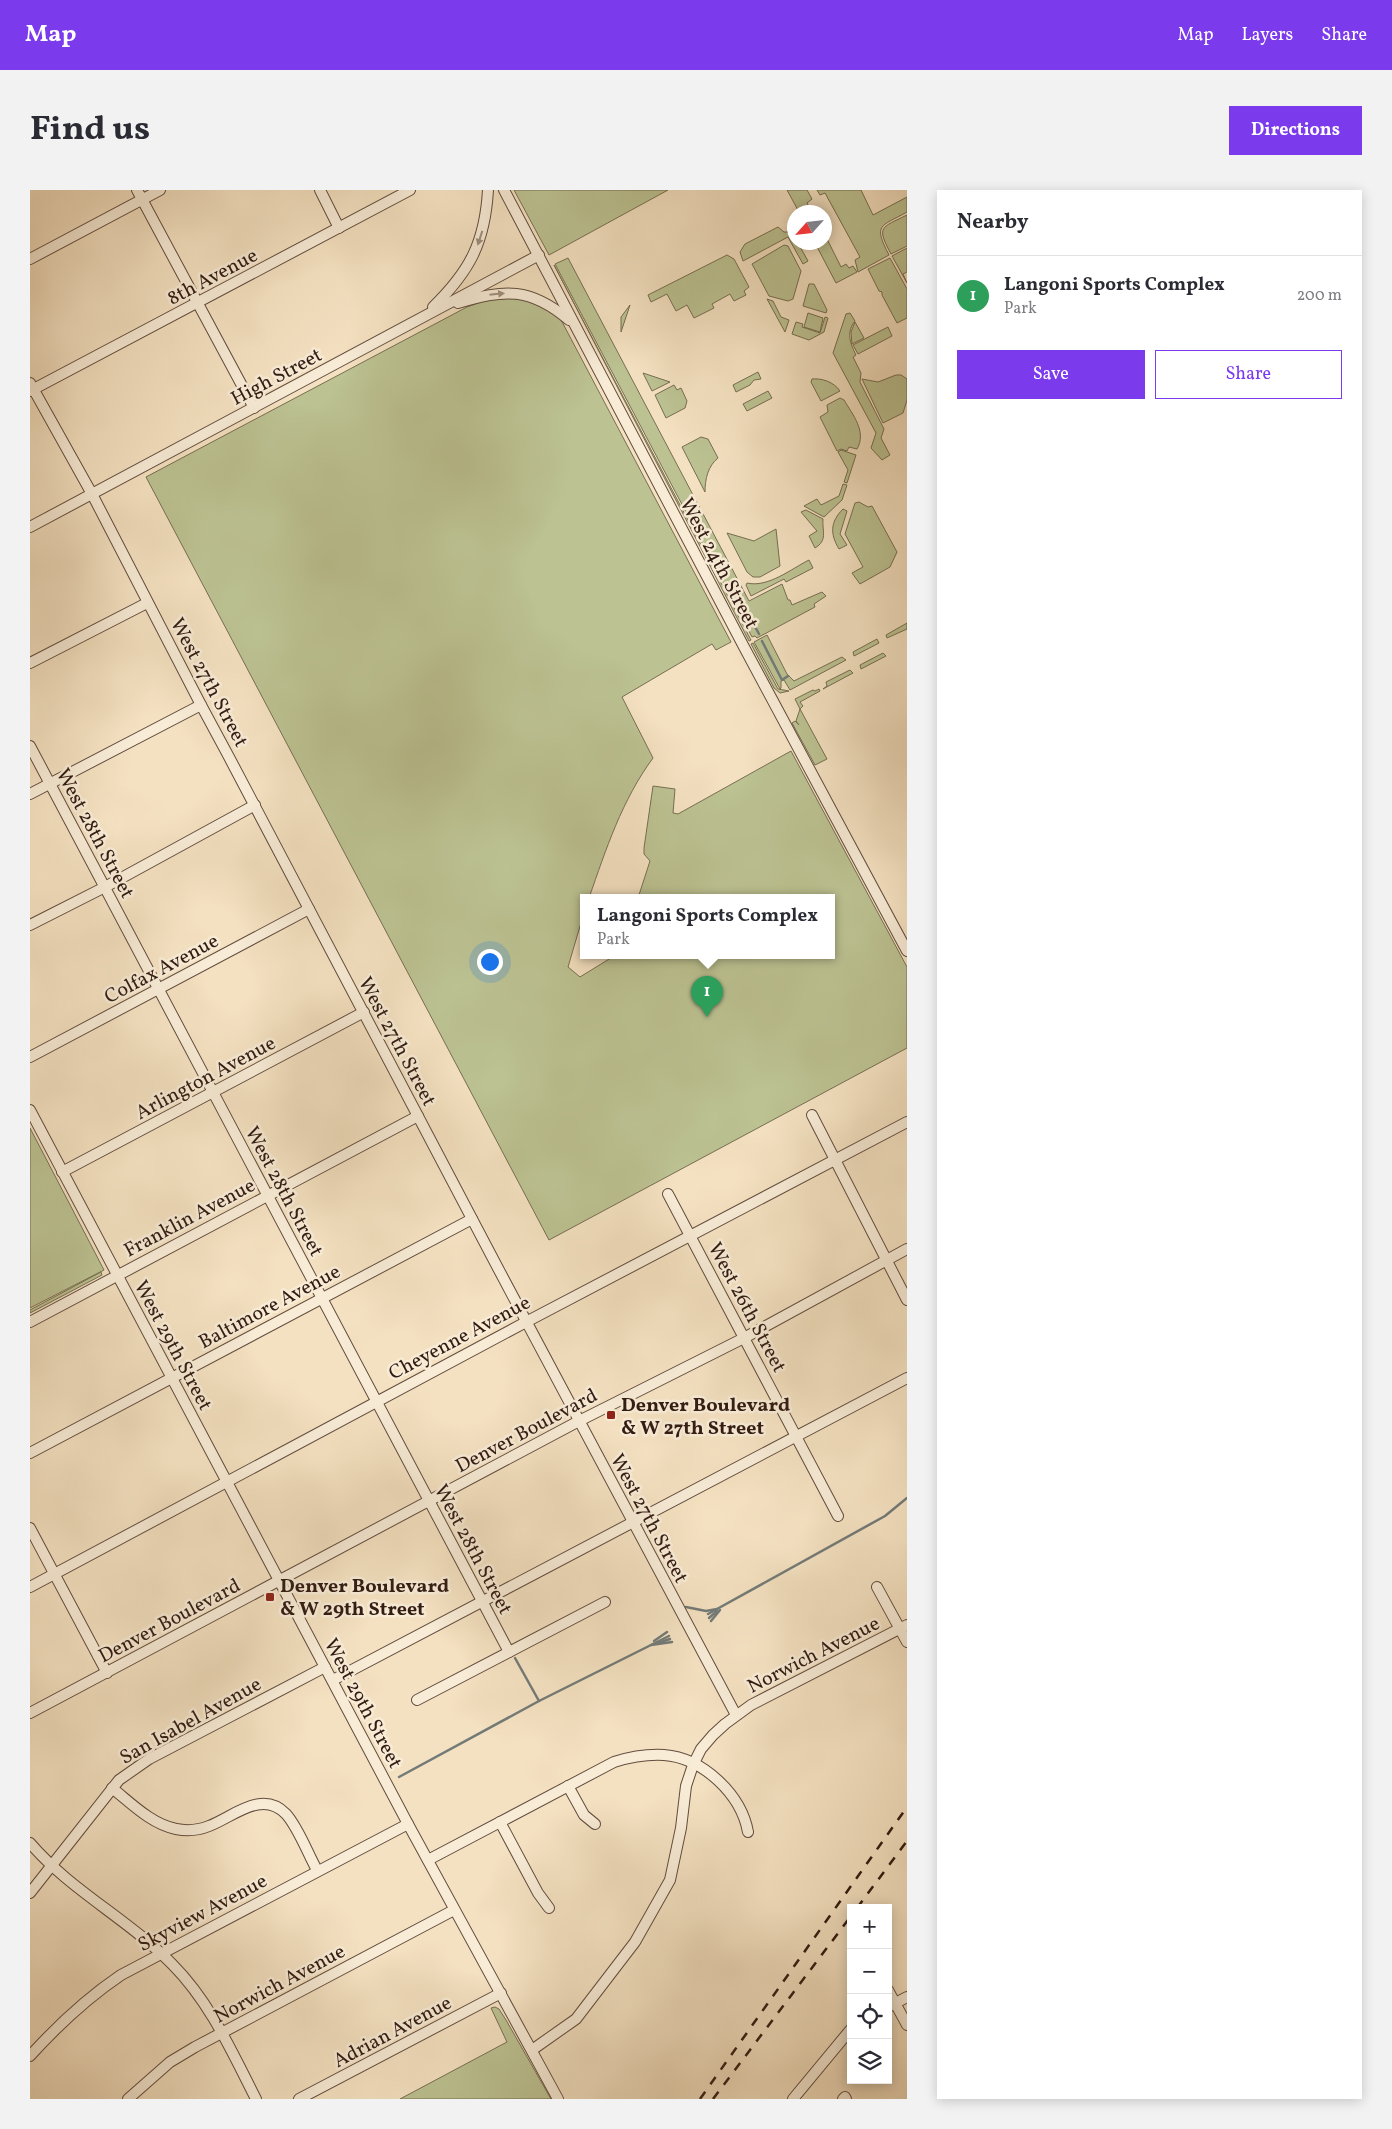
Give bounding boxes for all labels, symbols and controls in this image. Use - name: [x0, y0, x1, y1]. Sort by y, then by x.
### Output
- text: Map: [25, 18, 76, 52]
- text: Map: [1177, 23, 1213, 48]
- text: Layers: [1241, 23, 1293, 48]
- text: Share: [1321, 23, 1367, 48]
- text: Find us: [30, 106, 150, 154]
- button: Directions: [1229, 106, 1362, 155]
- north arrow: [787, 205, 832, 250]
- text: Nearby: [957, 208, 1028, 237]
- one-way arrow: [476, 231, 484, 246]
- street label: 8th Avenue: [163, 242, 263, 313]
- text: Langoni Sports Complex: [1004, 272, 1225, 298]
- text: 1: [970, 285, 976, 307]
- text: 200 m: [1297, 285, 1342, 307]
- one-way arrow: [489, 290, 505, 298]
- text: Park: [1004, 298, 1037, 320]
- street label: High Street: [226, 342, 328, 414]
- button: Save: [957, 350, 1145, 399]
- button: Share: [1155, 350, 1342, 399]
- street label: West 24th Street: [672, 493, 765, 635]
- street label: West 27th Street: [162, 613, 254, 753]
- street label: West 28th Street: [48, 764, 140, 904]
- popup: [580, 894, 835, 959]
- text: Langoni Sports Complex: [597, 903, 818, 929]
- street label: Colfax Avenue: [100, 928, 224, 1012]
- text: Park: [597, 929, 630, 951]
- your location: [477, 949, 503, 975]
- street label: West 27th Street: [350, 972, 442, 1112]
- pin: 1: [691, 976, 723, 1017]
- street label: Arlington Avenue: [131, 1030, 281, 1128]
- street label: West 28th Street: [237, 1122, 329, 1262]
- street label: Franklin Avenue: [119, 1172, 261, 1265]
- street label: West 26th Street: [700, 1238, 792, 1378]
- street label: Baltimore Avenue: [194, 1259, 346, 1357]
- street label: West 29th Street: [126, 1276, 218, 1416]
- street label: Cheyenne Avenue: [384, 1290, 536, 1388]
- street label: Denver Boulevard: [451, 1382, 603, 1481]
- place label: Denver Boulevard & W 27th Street: [621, 1392, 790, 1443]
- marker: Denver Boulevard & W 27th Street: [605, 1409, 617, 1421]
- street label: West 27th Street: [602, 1449, 694, 1589]
- street label: West 28th Street: [426, 1480, 518, 1620]
- street label: Denver Boulevard: [94, 1572, 246, 1671]
- place label: Denver Boulevard & W 29th Street: [280, 1573, 449, 1624]
- marker: Denver Boulevard & W 29th Street: [264, 1591, 276, 1603]
- street label: Norwich Avenue: [743, 1610, 885, 1701]
- street label: West 29th Street: [316, 1634, 408, 1774]
- street label: San Isabel Avenue: [115, 1671, 267, 1772]
- street label: Skyview Avenue: [133, 1868, 273, 1960]
- map controls: [847, 1904, 892, 2084]
- button: +: [847, 1904, 892, 1949]
- street label: Norwich Avenue: [209, 1938, 351, 2031]
- button: −: [847, 1949, 892, 1994]
- street label: Adrian Avenue: [329, 1990, 457, 2076]
- button: locate: [847, 1994, 892, 2039]
- button: layers: [847, 2039, 892, 2084]

